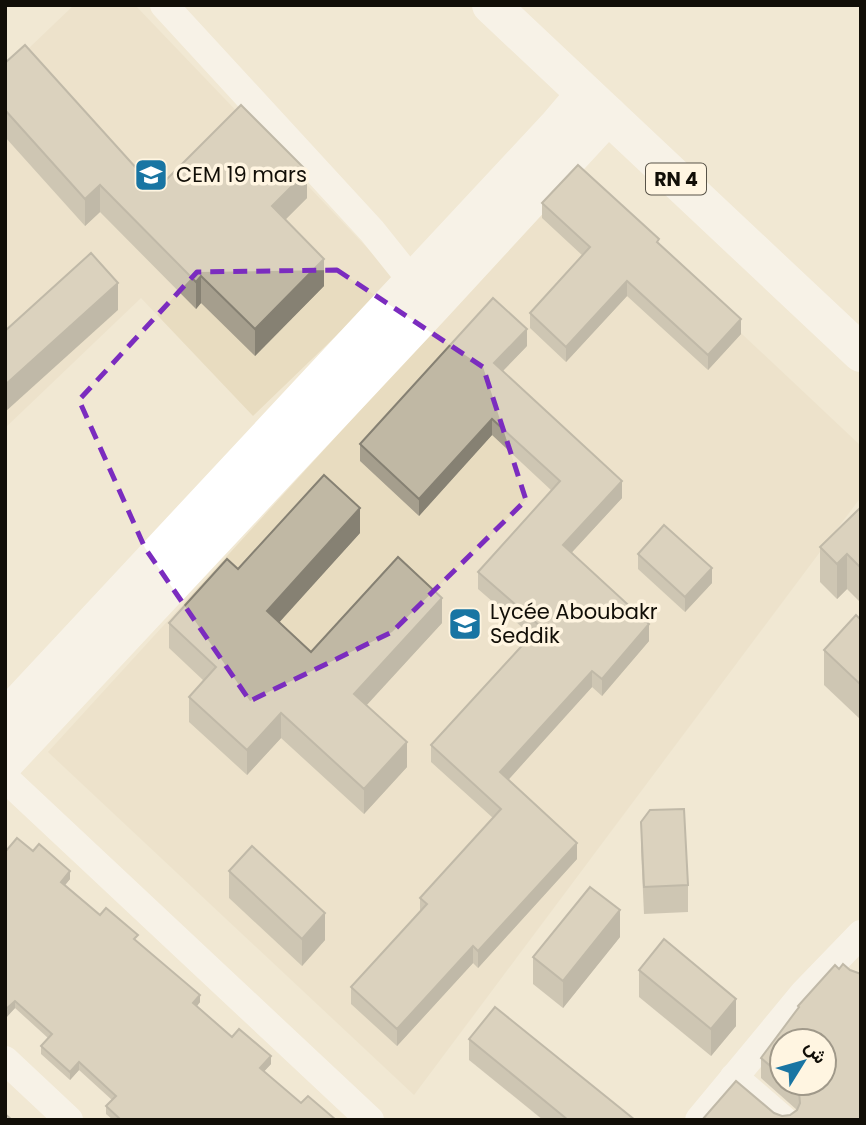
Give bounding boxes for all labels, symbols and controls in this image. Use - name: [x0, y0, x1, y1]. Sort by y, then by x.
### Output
- school or university icon: CEM 19 mars: [132, 156, 170, 194]
- place label: CEM 19 mars: [176, 160, 307, 189]
- road number: RN 4: [646, 164, 706, 195]
- place label: Lycée Aboubakr Seddik: [490, 597, 658, 650]
- school or university icon: Lycée Aboubakr Seddik: [446, 605, 484, 643]
- north arrow: [768, 1027, 838, 1097]
- text: ش: [799, 1035, 834, 1069]

